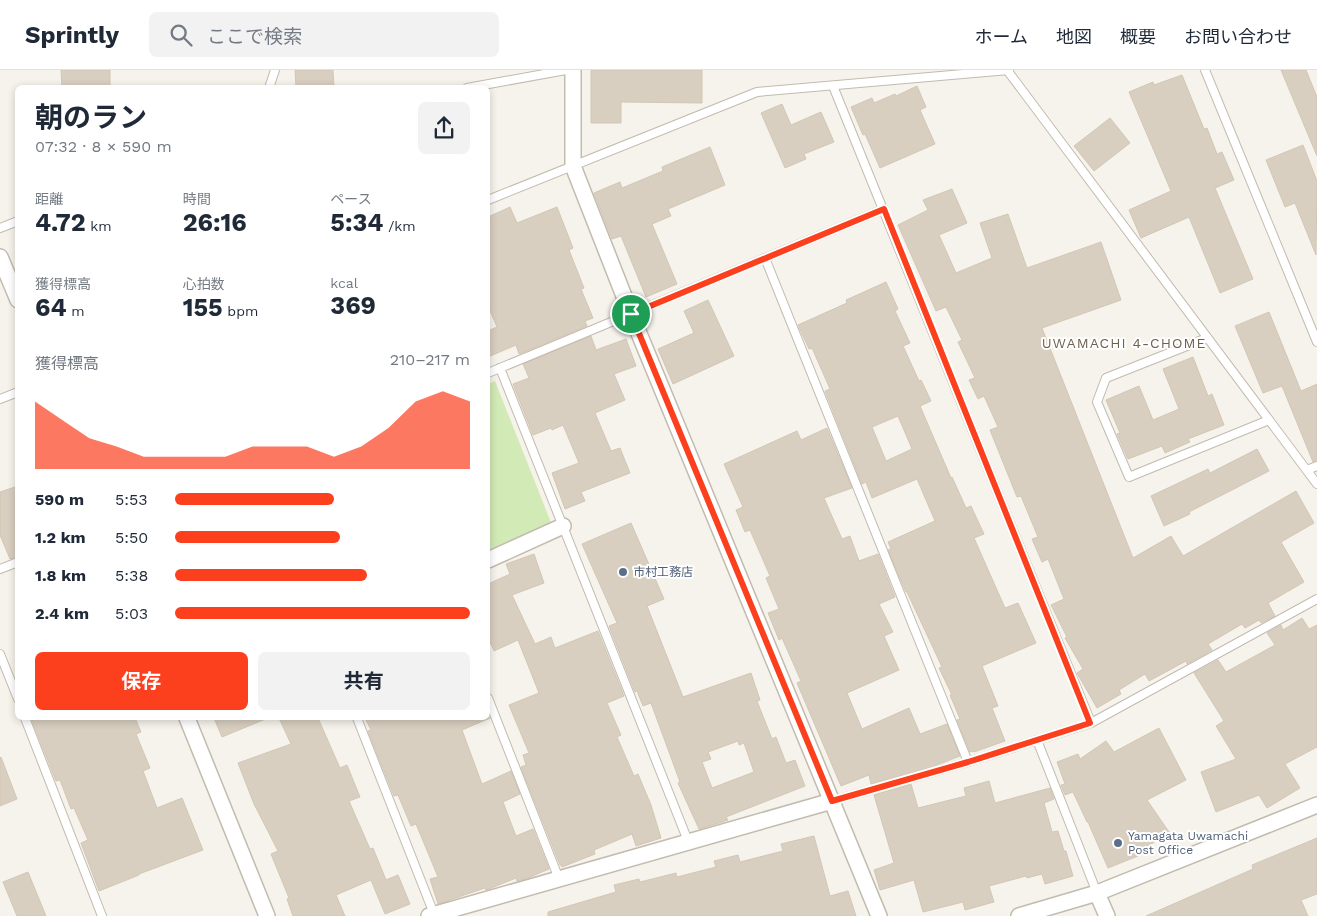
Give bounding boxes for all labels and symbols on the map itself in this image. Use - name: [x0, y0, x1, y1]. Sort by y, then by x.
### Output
- pin: [610, 293, 652, 335]
- district label: UWAMACHI 4-CHOME: [1042, 335, 1206, 351]
- place label: 市村工務店: [633, 565, 693, 579]
- marker: 市村工務店: [617, 566, 629, 578]
- place label: Yamagata Uwamachi Post Office: [1128, 829, 1248, 857]
- marker: Yamagata Uwamachi Post Office: [1112, 837, 1124, 849]

